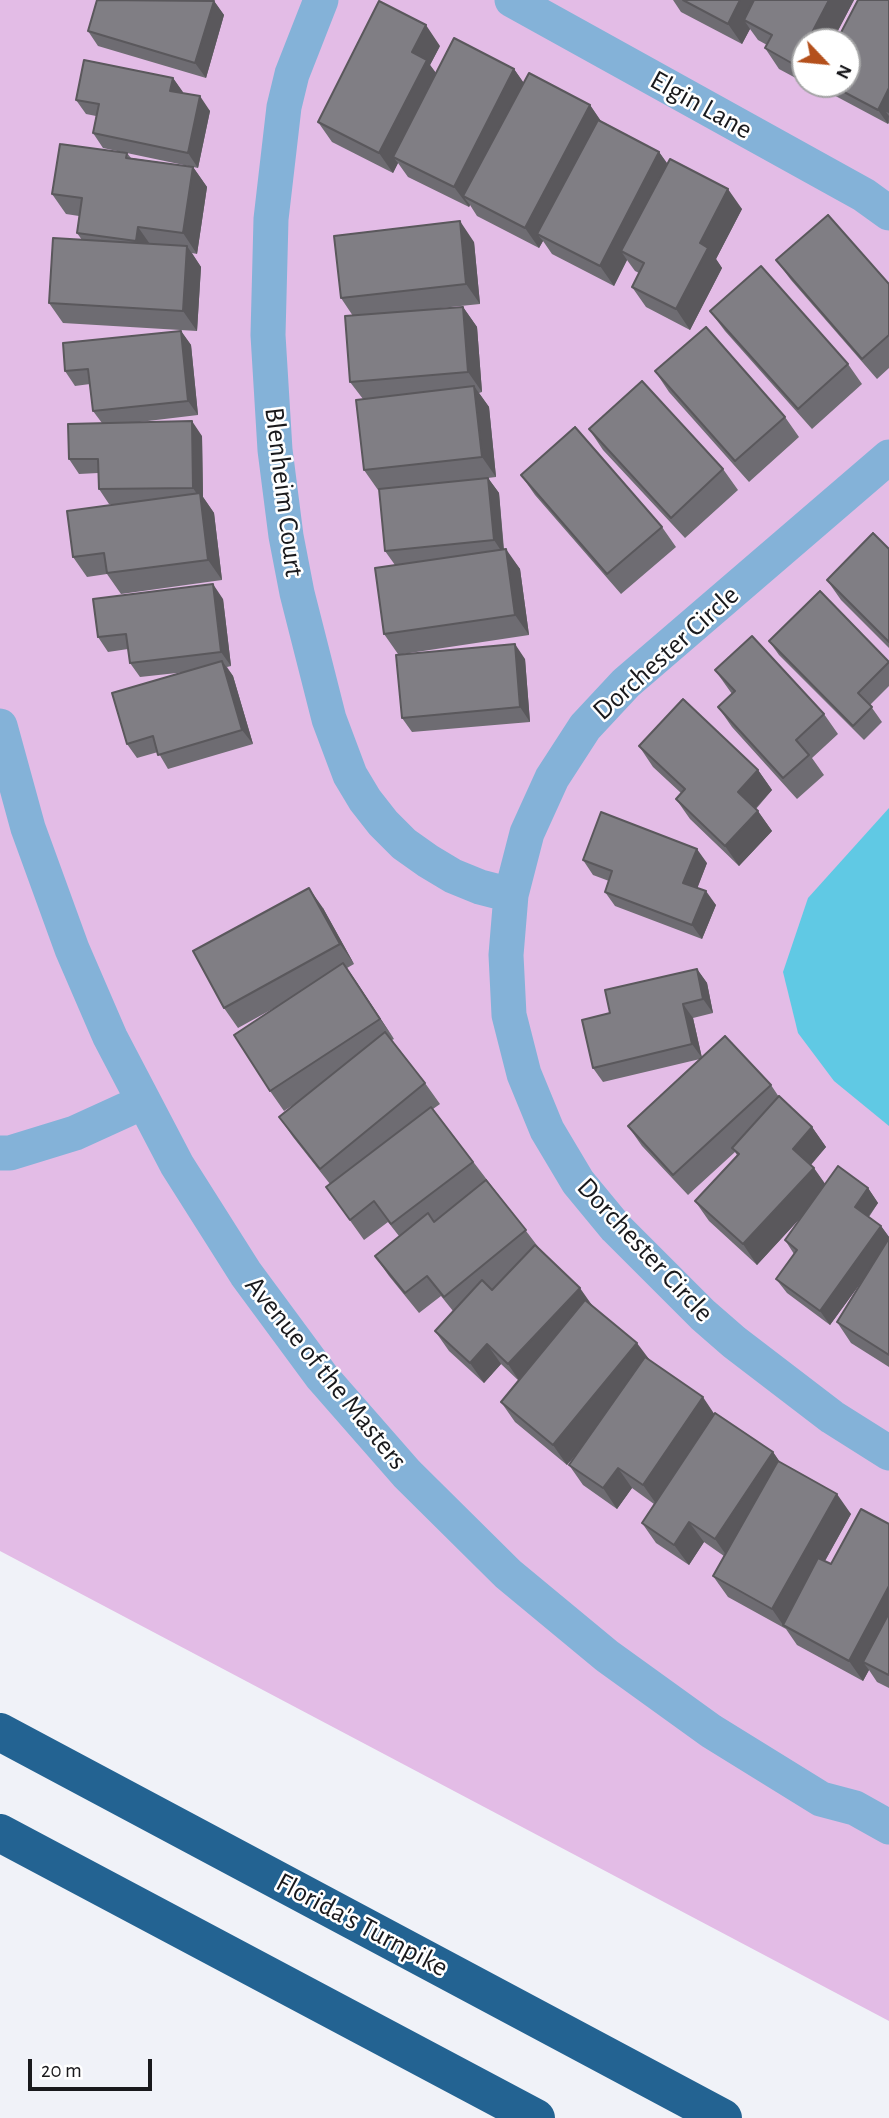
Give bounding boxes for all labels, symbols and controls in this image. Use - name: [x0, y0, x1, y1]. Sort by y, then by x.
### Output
- north arrow: [791, 28, 861, 98]
- text: N: [832, 61, 855, 82]
- street label: Elgin Lane: [644, 63, 758, 147]
- street label: Blenheim Court: [257, 405, 311, 579]
- street label: Dorchester Circle: [586, 579, 746, 727]
- street label: Dorchester Circle: [570, 1171, 720, 1329]
- street label: Avenue of the Masters: [238, 1269, 414, 1477]
- street label: Florida's Turnpike: [270, 1866, 454, 1984]
- scale bar: [32, 2044, 156, 2088]
- text: 20 m: [41, 2060, 82, 2081]

